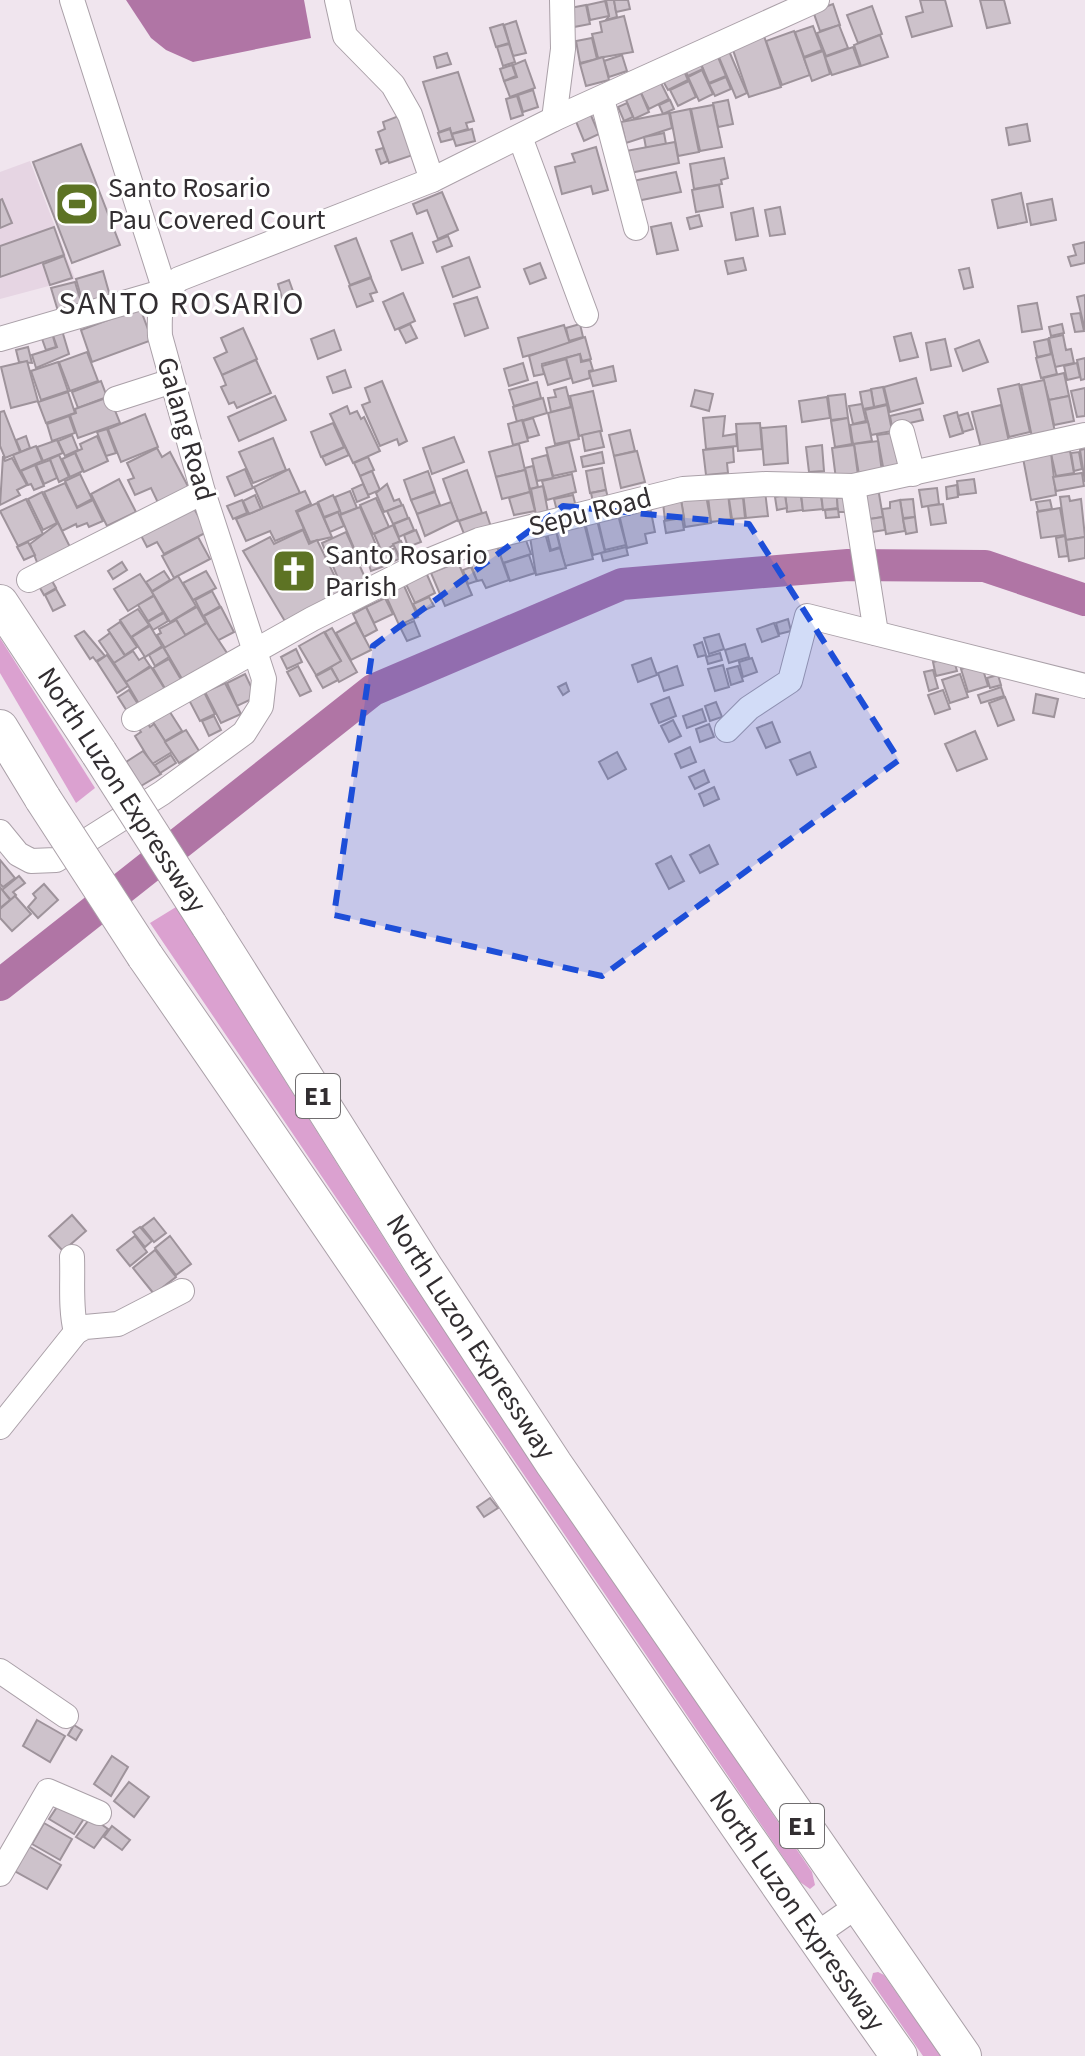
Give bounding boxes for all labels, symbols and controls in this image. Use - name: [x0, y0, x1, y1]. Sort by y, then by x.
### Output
- place label: Santo Rosario Pau Covered Court: [108, 168, 326, 240]
- sports icon: Santo Rosario Pau Covered Court: [53, 180, 101, 228]
- district label: SANTO ROSARIO: [58, 281, 306, 327]
- street label: Galang Road: [146, 352, 226, 506]
- street label: Sepu Road: [524, 477, 656, 547]
- place label: Santo Rosario Parish: [325, 535, 488, 607]
- church icon: Santo Rosario Parish: [270, 547, 318, 595]
- street label: North Luzon Expressway: [28, 659, 216, 921]
- road number: E1: [296, 1074, 340, 1118]
- street label: North Luzon Expressway: [376, 1207, 566, 1467]
- street label: North Luzon Expressway: [699, 1782, 895, 2039]
- road number: E1: [780, 1804, 824, 1848]

